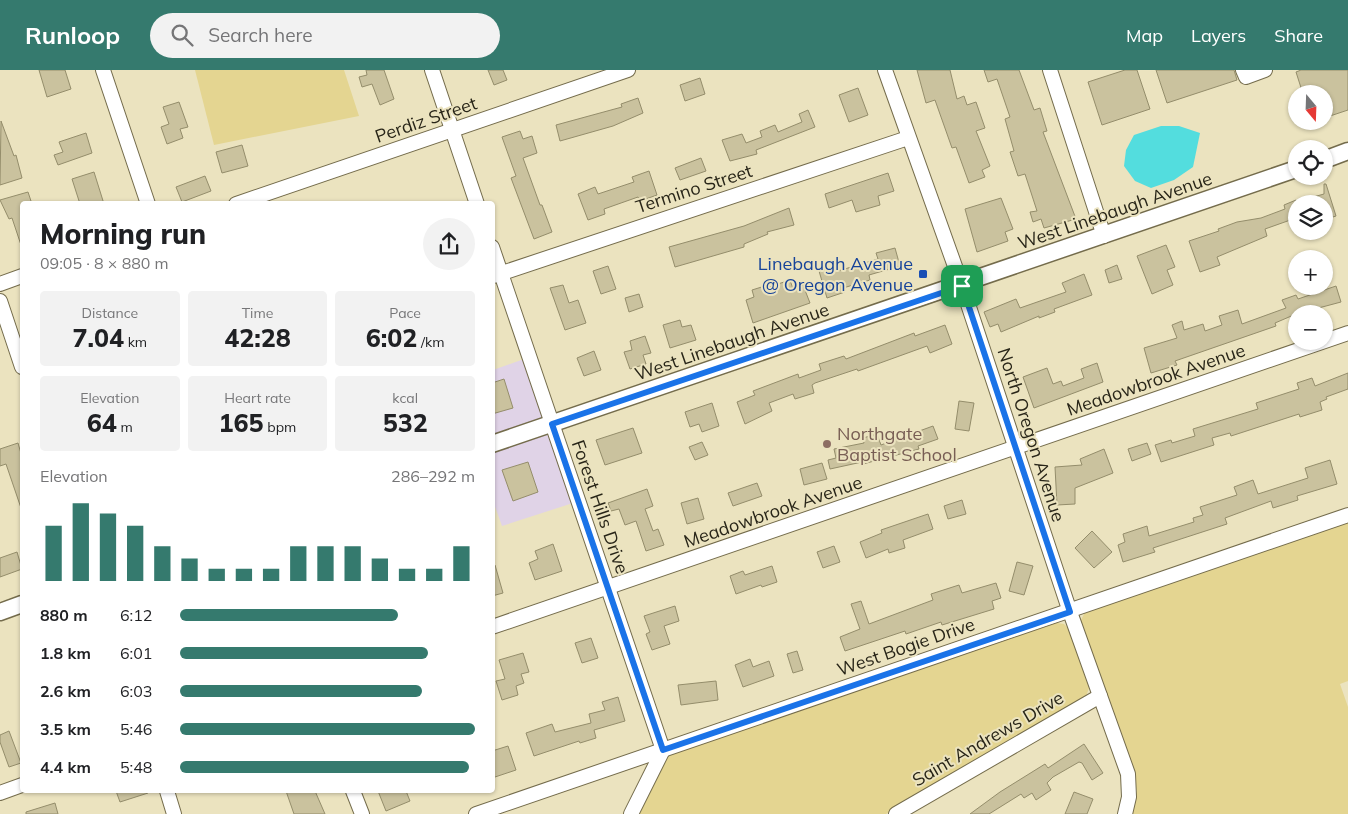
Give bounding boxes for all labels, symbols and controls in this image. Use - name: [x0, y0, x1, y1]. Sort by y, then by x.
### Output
- search box: [150, 13, 500, 58]
- text: Runloop: [25, 20, 120, 50]
- icon: search: [168, 21, 196, 49]
- text: Search here: [208, 23, 313, 47]
- text: Map: [1126, 24, 1163, 47]
- text: Layers: [1191, 24, 1246, 47]
- text: Share: [1274, 24, 1323, 47]
- north arrow: [1288, 85, 1332, 130]
- map controls: [1288, 85, 1333, 350]
- street label: Perdiz Street: [372, 91, 480, 148]
- button: locate: [1288, 140, 1333, 185]
- street label: Termino Street: [633, 159, 755, 218]
- street label: West Linebaugh Avenue: [1015, 166, 1215, 255]
- button: layers: [1288, 195, 1333, 240]
- text: Morning run: [40, 216, 206, 251]
- button: share: [423, 218, 475, 270]
- button: +: [1288, 250, 1333, 295]
- place label: Linebaugh Avenue @ Oregon Avenue: [758, 252, 913, 296]
- text: 09:05 · 8 × 880 m: [40, 253, 169, 273]
- pin: [941, 265, 983, 307]
- marker: Linebaugh Avenue @ Oregon Avenue: [917, 268, 929, 280]
- icon: arrive: [948, 272, 976, 300]
- street label: West Linebaugh Avenue: [632, 297, 832, 386]
- text: Distance: [82, 304, 138, 322]
- text: Time: [242, 304, 273, 322]
- text: Pace: [389, 304, 421, 322]
- button: −: [1288, 305, 1333, 350]
- text: 7.04: [72, 322, 124, 353]
- text: 42:28: [224, 322, 291, 353]
- text: 6:02: [366, 322, 417, 353]
- text: km: [124, 333, 147, 351]
- text: /km: [417, 333, 444, 351]
- street label: Meadowbrook Avenue: [1064, 338, 1248, 421]
- street label: North Oregon Avenue: [992, 345, 1070, 525]
- text: Elevation: [80, 389, 139, 407]
- text: Heart rate: [224, 389, 291, 407]
- text: kcal: [392, 389, 418, 407]
- text: 64: [87, 407, 117, 438]
- text: 165: [219, 407, 264, 438]
- text: 532: [383, 407, 428, 438]
- text: m: [117, 418, 133, 436]
- text: bpm: [264, 418, 296, 436]
- place label: Northgate Baptist School: [837, 422, 957, 466]
- street label: Forest Hills Drive: [567, 437, 634, 577]
- marker: Northgate Baptist School: [821, 438, 833, 450]
- text: Elevation: [40, 466, 108, 486]
- text: 286–292 m: [391, 466, 475, 486]
- street label: Meadowbrook Avenue: [681, 470, 865, 553]
- text: 880 m: [40, 605, 88, 625]
- text: 6:12: [120, 605, 152, 625]
- street label: West Bogie Drive: [834, 612, 978, 681]
- text: 1.8 km: [40, 643, 91, 663]
- text: 6:01: [120, 643, 152, 663]
- text: 2.6 km: [40, 681, 91, 701]
- text: 6:03: [120, 681, 152, 701]
- street label: Saint Andrews Drive: [908, 686, 1068, 791]
- text: 3.5 km: [40, 719, 91, 739]
- text: 5:46: [120, 719, 152, 739]
- text: 4.4 km: [40, 757, 91, 777]
- text: 5:48: [120, 757, 152, 777]

